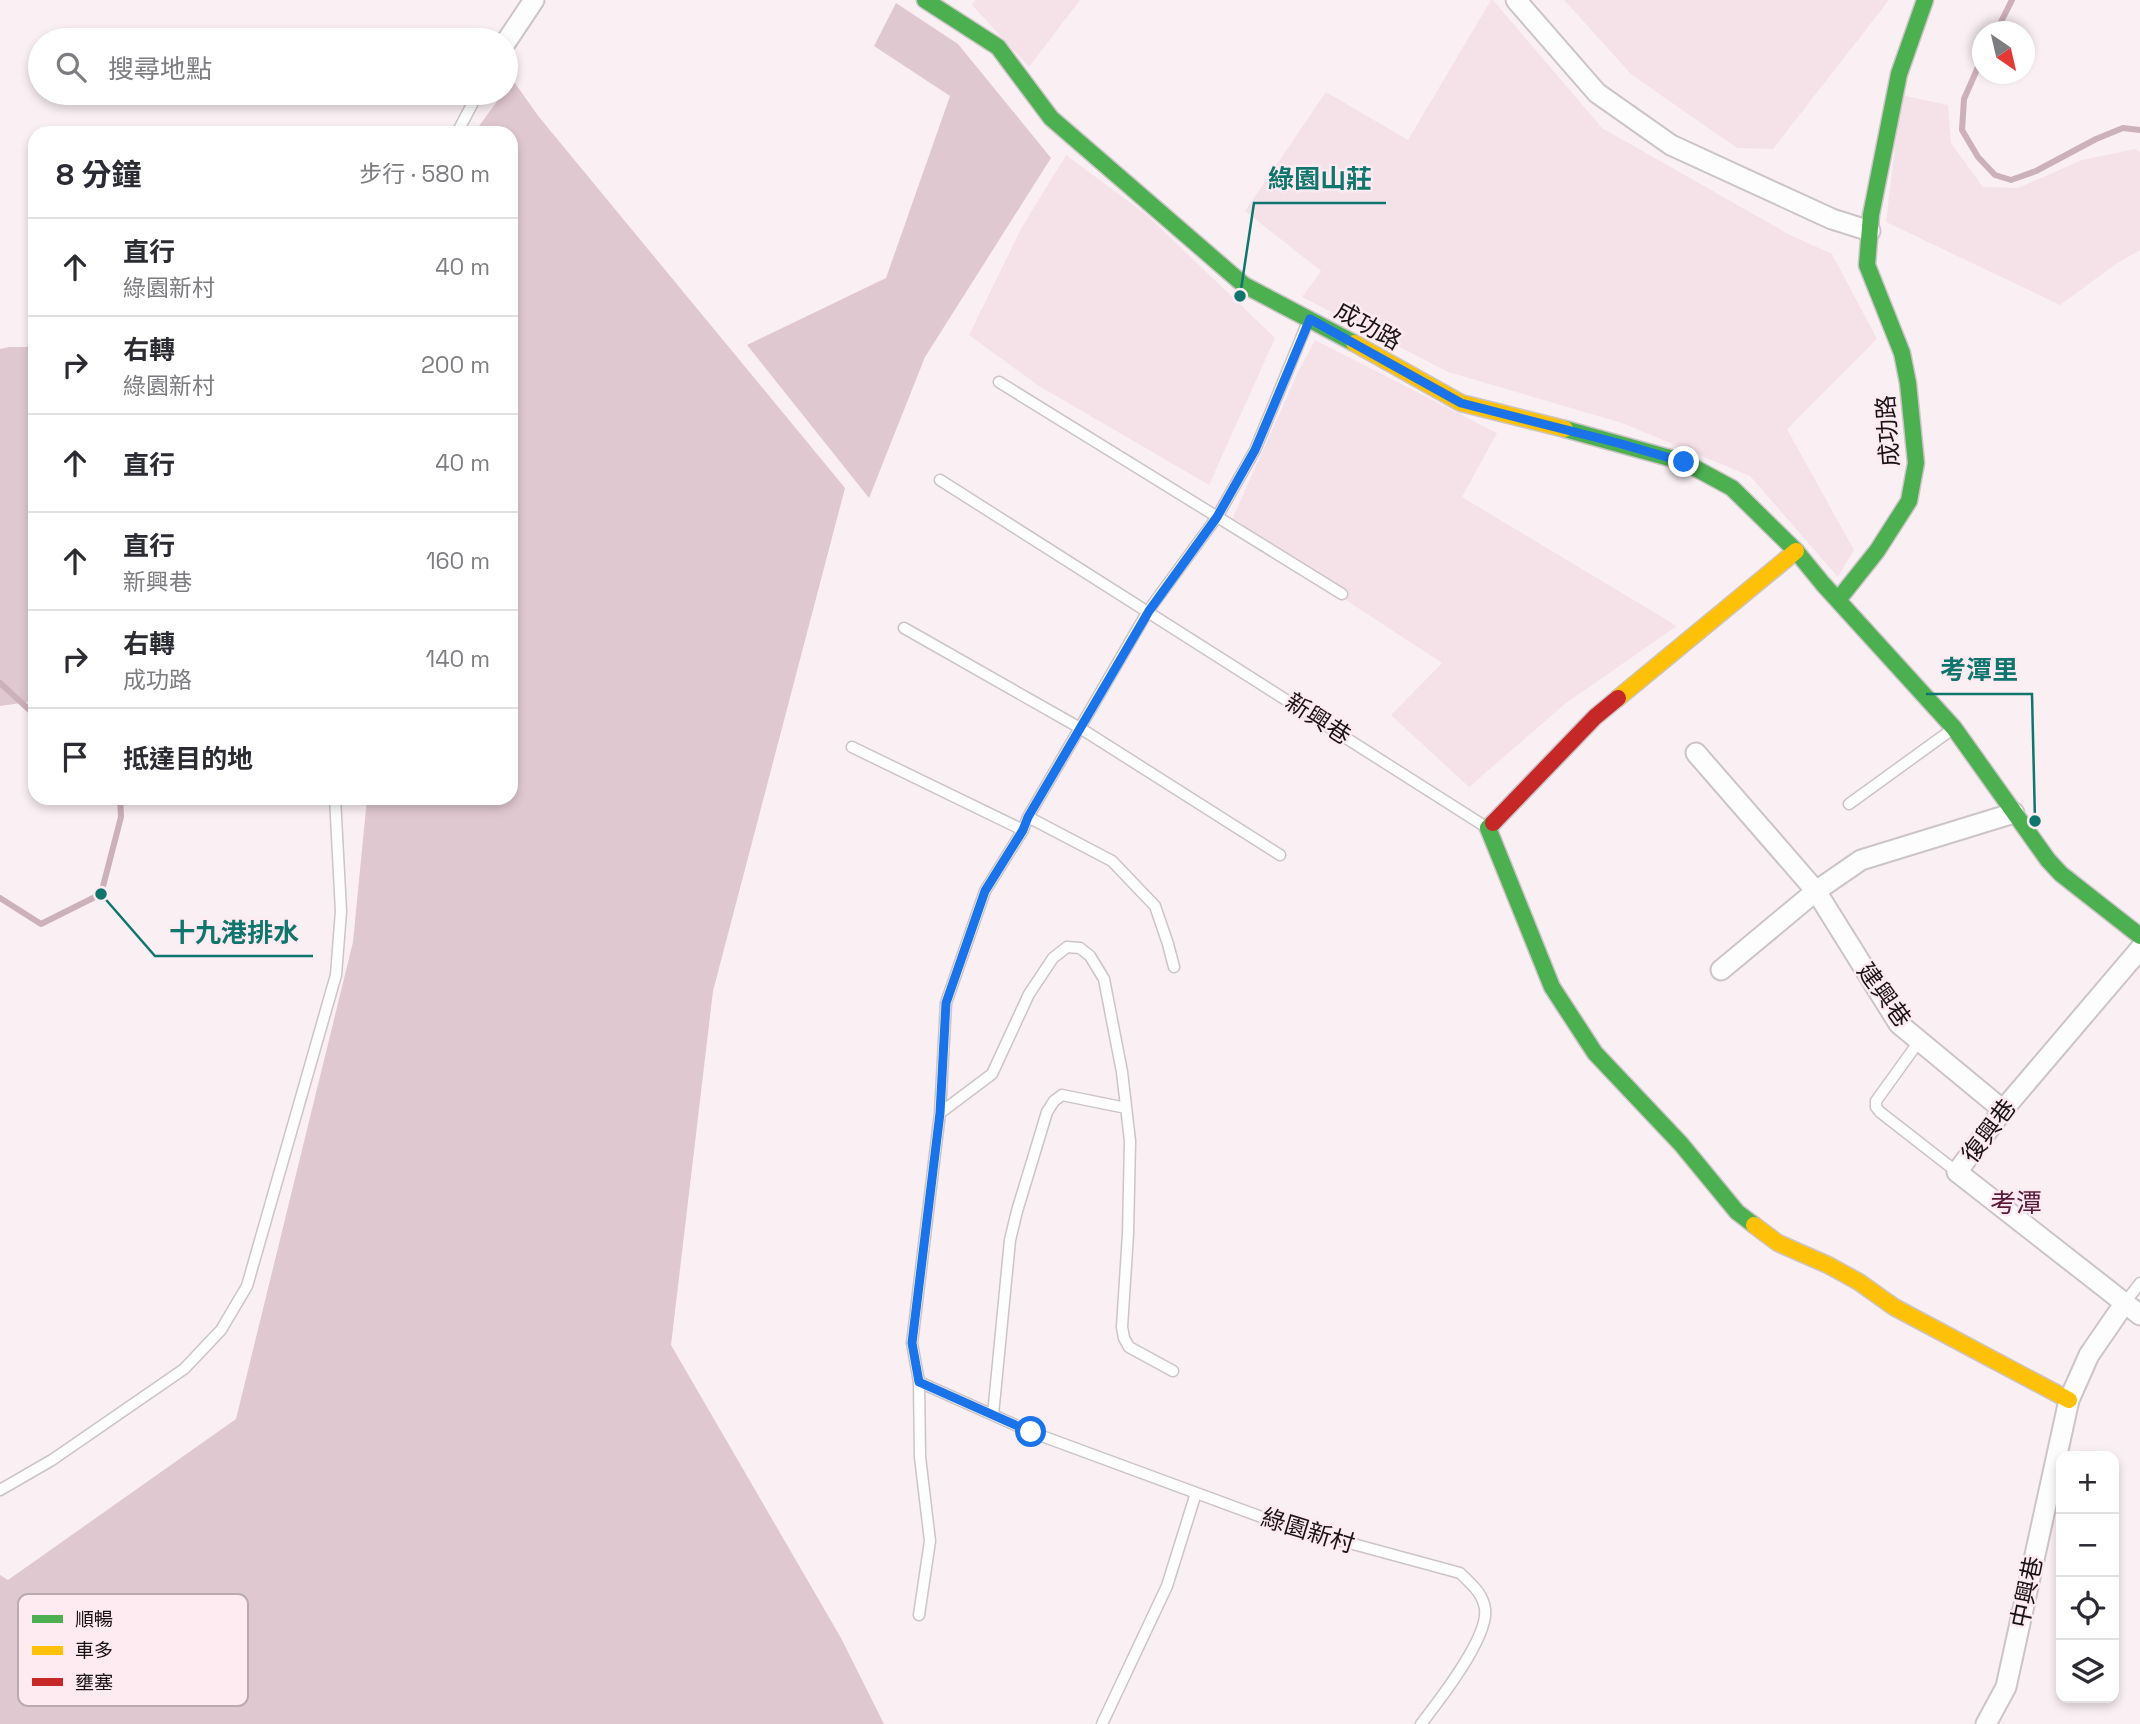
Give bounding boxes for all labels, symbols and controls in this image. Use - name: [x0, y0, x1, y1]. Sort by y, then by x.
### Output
- north arrow: [1972, 21, 2035, 84]
- search box: [28, 28, 518, 105]
- icon: search: [52, 48, 90, 86]
- text: 搜尋地點: [108, 52, 212, 86]
- text: 8 分鐘: [56, 155, 142, 194]
- callout: 綠園山莊: [1254, 156, 1386, 203]
- text: 步行 · 580 m: [359, 159, 490, 189]
- text: 綠園山莊: [1268, 162, 1372, 196]
- text: 直行: [123, 235, 175, 269]
- icon: ahead: [56, 248, 94, 286]
- text: 40 m: [435, 252, 490, 282]
- text: 綠園新村: [123, 273, 215, 303]
- street label: 成功路: [1329, 295, 1407, 357]
- text: 右轉: [123, 333, 175, 367]
- icon: right: [56, 346, 94, 384]
- text: 200 m: [421, 350, 490, 380]
- text: 綠園新村: [123, 371, 215, 401]
- street label: 成功路: [1870, 394, 1905, 468]
- icon: ahead: [56, 444, 94, 482]
- route end: [1668, 446, 1699, 477]
- text: 直行: [123, 448, 175, 482]
- text: 40 m: [435, 448, 490, 478]
- text: 直行: [123, 529, 175, 563]
- icon: ahead: [56, 542, 94, 580]
- text: 160 m: [426, 546, 490, 576]
- text: 新興巷: [123, 567, 192, 597]
- text: 右轉: [123, 627, 175, 661]
- icon: right: [56, 640, 94, 678]
- text: 140 m: [426, 644, 490, 674]
- callout: 考潭里: [1926, 647, 2032, 694]
- text: 考潭里: [1940, 653, 2018, 687]
- text: 成功路: [123, 665, 192, 695]
- street label: 新興巷: [1280, 686, 1357, 751]
- icon: arrive: [56, 738, 94, 776]
- text: 抵達目的地: [123, 742, 253, 776]
- callout: 十九港排水: [155, 909, 313, 956]
- text: 十九港排水: [169, 916, 299, 950]
- street label: 建興巷: [1851, 956, 1918, 1033]
- street label: 復興巷: [1955, 1093, 2023, 1169]
- district label: 考潭: [1990, 1186, 2042, 1220]
- route start: [1015, 1416, 1046, 1447]
- map controls: [2056, 1451, 2119, 1703]
- button: +: [2056, 1451, 2119, 1514]
- street label: 綠園新村: [1258, 1502, 1359, 1559]
- button: −: [2056, 1514, 2119, 1577]
- street label: 中興巷: [2004, 1553, 2049, 1630]
- button: locate: [2056, 1577, 2119, 1640]
- legend: [18, 1594, 248, 1706]
- text: 順暢: [75, 1607, 113, 1632]
- text: 車多: [75, 1638, 113, 1663]
- button: layers: [2056, 1640, 2119, 1703]
- text: 壅塞: [75, 1670, 113, 1695]

